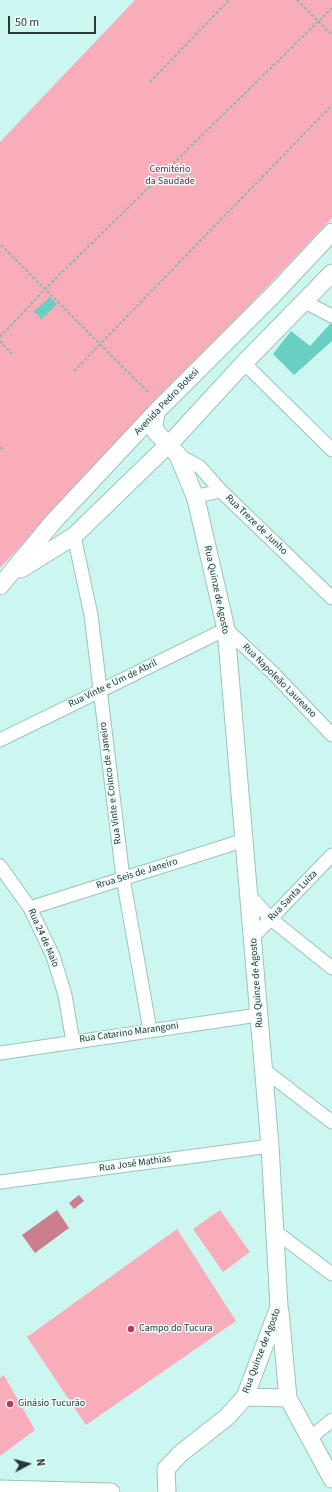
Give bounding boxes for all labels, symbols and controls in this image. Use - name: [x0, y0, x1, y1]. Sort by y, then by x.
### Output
- scale bar: [10, 8, 98, 34]
- text: 50 m: [15, 14, 39, 31]
- park label: Cemitério da Saudade: [145, 164, 195, 188]
- street label: Avenida Pedro Botesi: [132, 366, 202, 438]
- street label: Rua Treze de Junho: [222, 492, 290, 558]
- street label: Rua Quinze de Agosto: [201, 545, 231, 635]
- street label: Rua Napoleão Laureano: [239, 641, 319, 721]
- street label: Rua Vinte e Um de Abril: [67, 657, 159, 711]
- street label: Rua Vinte e Coinco de Janeiro: [98, 721, 124, 845]
- street label: Rrua Seis de Janeiro: [95, 856, 179, 892]
- street label: Rua Santa Luiza: [266, 868, 320, 924]
- street label: Rua 24 de Maio: [25, 907, 61, 969]
- street label: Rua Quinze de Agosto: [248, 938, 266, 1028]
- street label: Rua Catarino Marangoni: [79, 1020, 179, 1046]
- street label: Rua José Mathias: [98, 1153, 172, 1175]
- street label: Rua Quinze de Agosto: [240, 1307, 284, 1395]
- place label: Campo do Tucura: [139, 1323, 213, 1335]
- marker: Campo do Tucura: [126, 1324, 136, 1334]
- place label: Ginásio Tucurão: [18, 1398, 85, 1410]
- marker: Ginásio Tucurão: [5, 1399, 15, 1409]
- north arrow: [8, 1444, 48, 1484]
- text: N: [33, 1458, 48, 1467]

